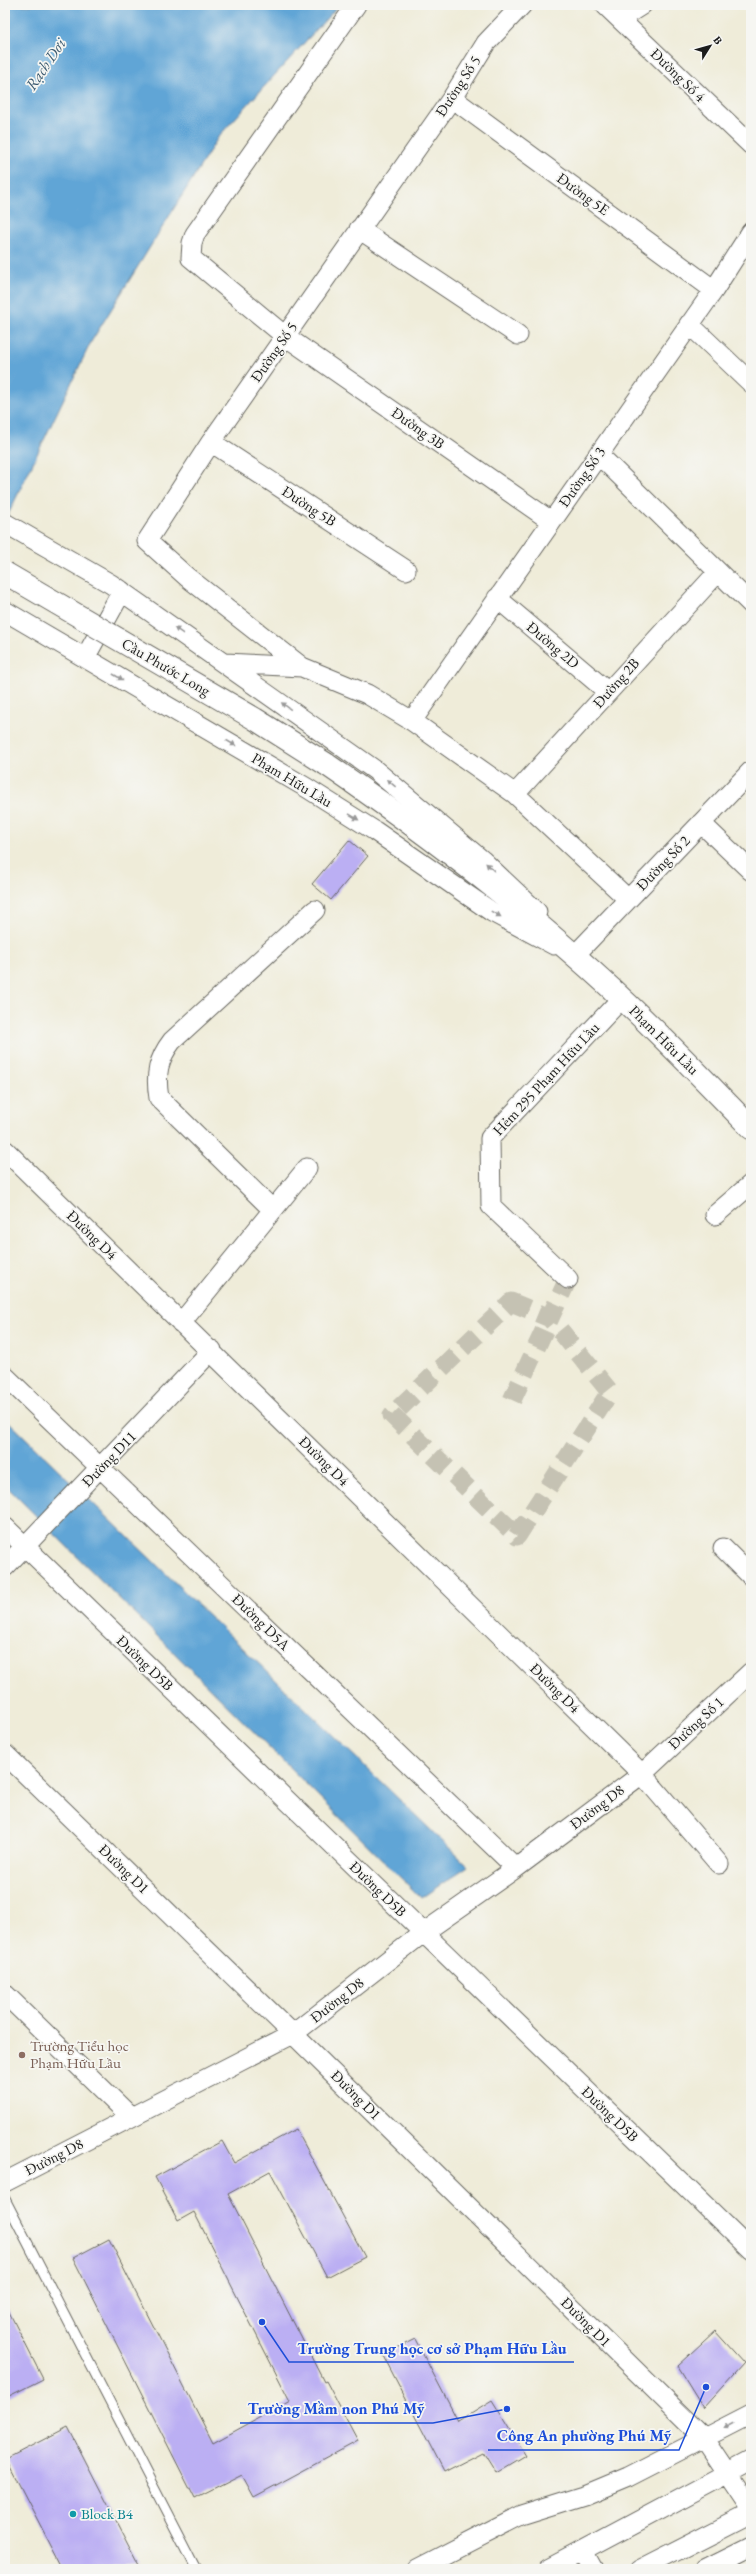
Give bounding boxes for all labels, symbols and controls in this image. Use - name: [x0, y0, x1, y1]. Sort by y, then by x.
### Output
- north arrow: [690, 26, 730, 66]
- water label: Rạch Dơi: [20, 33, 71, 94]
- text: B: [710, 33, 726, 47]
- street label: Đường Số 4: [647, 44, 710, 106]
- street label: Đường Số 5: [431, 51, 484, 120]
- street label: Đường 5E: [553, 168, 614, 219]
- street label: Đường Số 5: [246, 318, 301, 386]
- street label: Đường 3B: [388, 402, 449, 453]
- street label: Đường Số 3: [554, 443, 609, 511]
- street label: Đường 5B: [279, 481, 340, 530]
- street label: Đường 2D: [523, 617, 584, 672]
- one-way arrow: [174, 627, 185, 635]
- street label: Cầu Phước Long: [119, 634, 214, 700]
- street label: Đường 2B: [588, 654, 643, 712]
- one-way arrow: [112, 674, 124, 681]
- one-way arrow: [280, 702, 291, 710]
- one-way arrow: [225, 739, 237, 746]
- street label: Phạm Hữu Lầu: [248, 748, 336, 811]
- one-way arrow: [385, 778, 396, 787]
- one-way arrow: [348, 814, 360, 821]
- street label: Đường Số 2: [632, 831, 694, 894]
- one-way arrow: [485, 862, 495, 872]
- one-way arrow: [490, 911, 502, 918]
- street label: Phạm Hữu Lầu: [626, 1001, 703, 1079]
- street label: Hẻm 295 Phạm Hữu Lầu: [488, 1018, 603, 1139]
- street label: Đường D4: [63, 1206, 122, 1264]
- street label: Đường D11: [77, 1427, 140, 1491]
- street label: Đường D4: [295, 1432, 354, 1490]
- street label: Đường D5A: [228, 1589, 295, 1654]
- street label: Đường D5B: [113, 1631, 178, 1695]
- street label: Đường D4: [526, 1659, 585, 1717]
- street label: Đường Số 1: [664, 1692, 728, 1753]
- street label: Đường D8: [566, 1780, 628, 1833]
- street label: Đường D1: [95, 1840, 154, 1897]
- street label: Đường D5B: [346, 1857, 411, 1921]
- street label: Đường D8: [306, 1973, 367, 2027]
- place label: Trường Tiểu học Phạm Hữu Lầu: [30, 2036, 129, 2072]
- marker: Trường Tiểu học Phạm Hữu Lầu: [17, 2050, 27, 2060]
- street label: Đường D1: [327, 2066, 385, 2124]
- street label: Đường D5B: [578, 2082, 643, 2146]
- street label: Đường D8: [21, 2134, 86, 2179]
- street label: Đường D1: [557, 2293, 615, 2351]
- callout: Trường Trung học cơ sở Phạm Hữu Lầu: [289, 2334, 574, 2362]
- text: Trường Trung học cơ sở Phạm Hữu Lầu: [297, 2338, 567, 2359]
- callout: Trường Mầm non Phú Mỹ: [240, 2395, 433, 2423]
- text: Trường Mầm non Phú Mỹ: [248, 2398, 425, 2419]
- callout: Công An phường Phú Mỹ: [488, 2422, 679, 2450]
- one-way arrow: [722, 2423, 733, 2429]
- text: Công An phường Phú Mỹ: [497, 2425, 671, 2446]
- place label: Block B4: [81, 2504, 134, 2523]
- marker: Block B4: [68, 2509, 78, 2519]

